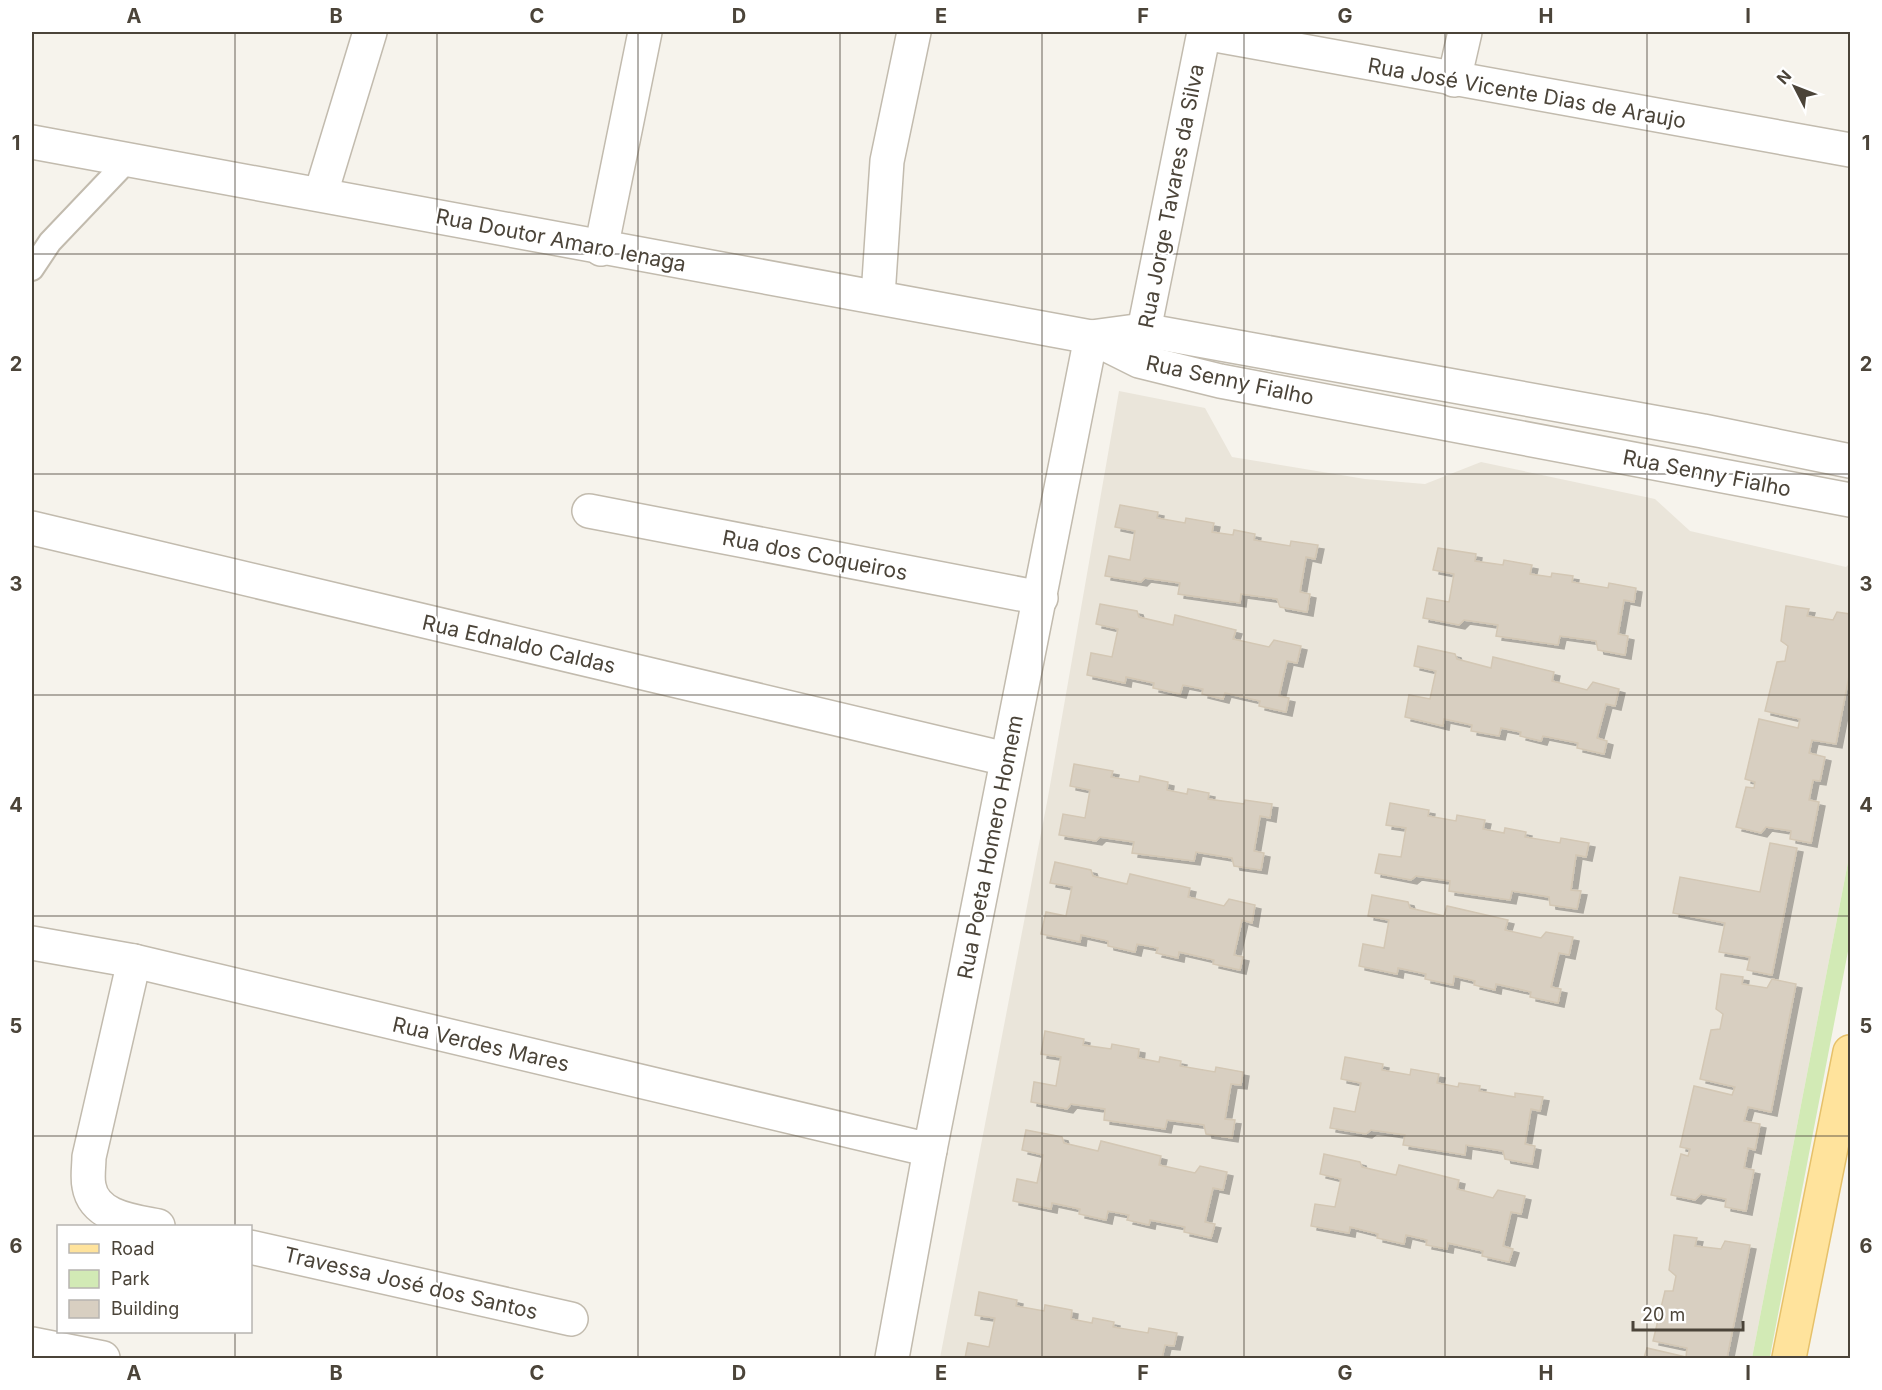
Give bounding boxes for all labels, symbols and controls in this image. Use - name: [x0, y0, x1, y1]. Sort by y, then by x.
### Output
- text: A: [127, 4, 142, 28]
- text: B: [329, 4, 343, 28]
- text: C: [530, 4, 544, 28]
- text: D: [732, 4, 746, 28]
- text: E: [935, 4, 947, 28]
- text: F: [1137, 4, 1149, 28]
- text: G: [1337, 4, 1353, 28]
- text: H: [1539, 4, 1553, 28]
- text: I: [1745, 4, 1751, 28]
- street label: Rua José Vicente Dias de Araujo: [1366, 53, 1688, 133]
- north arrow: [1765, 57, 1825, 117]
- street label: Rua Jorge Tavares da Silva: [1133, 62, 1209, 330]
- text: N: [1772, 66, 1795, 88]
- text: 1: [12, 131, 20, 155]
- text: 1: [1862, 131, 1870, 155]
- street label: Rua Doutor Amaro Ienaga: [434, 203, 688, 277]
- street label: Rua Senny Fialho: [1144, 350, 1316, 410]
- text: 2: [10, 352, 22, 376]
- text: 2: [1860, 352, 1872, 376]
- street label: Rua Senny Fialho: [1621, 444, 1793, 502]
- street label: Rua dos Coqueiros: [720, 525, 910, 585]
- text: 3: [10, 572, 22, 596]
- text: 3: [1860, 572, 1872, 596]
- street label: Rua Ednaldo Caldas: [420, 610, 618, 678]
- street label: Rua Poeta Homero Homem: [952, 713, 1028, 981]
- text: 4: [9, 793, 23, 817]
- text: 4: [1859, 793, 1873, 817]
- street label: Rua Verdes Mares: [390, 1012, 572, 1076]
- text: 5: [10, 1014, 22, 1038]
- text: 5: [1860, 1014, 1872, 1038]
- legend: [57, 1225, 252, 1333]
- text: 6: [10, 1234, 23, 1258]
- text: 6: [1860, 1234, 1873, 1258]
- text: Road: [111, 1238, 154, 1259]
- street label: Travessa José dos Santos: [282, 1242, 540, 1324]
- text: Park: [111, 1268, 150, 1289]
- scale bar: [1633, 1294, 1742, 1332]
- text: Building: [111, 1298, 179, 1319]
- text: 20 m: [1642, 1304, 1685, 1325]
- text: A: [127, 1361, 142, 1385]
- text: B: [329, 1361, 343, 1385]
- text: C: [530, 1361, 544, 1385]
- text: D: [732, 1361, 746, 1385]
- text: E: [935, 1361, 947, 1385]
- text: F: [1137, 1361, 1149, 1385]
- text: G: [1337, 1361, 1353, 1385]
- text: H: [1539, 1361, 1553, 1385]
- text: I: [1745, 1361, 1751, 1385]

